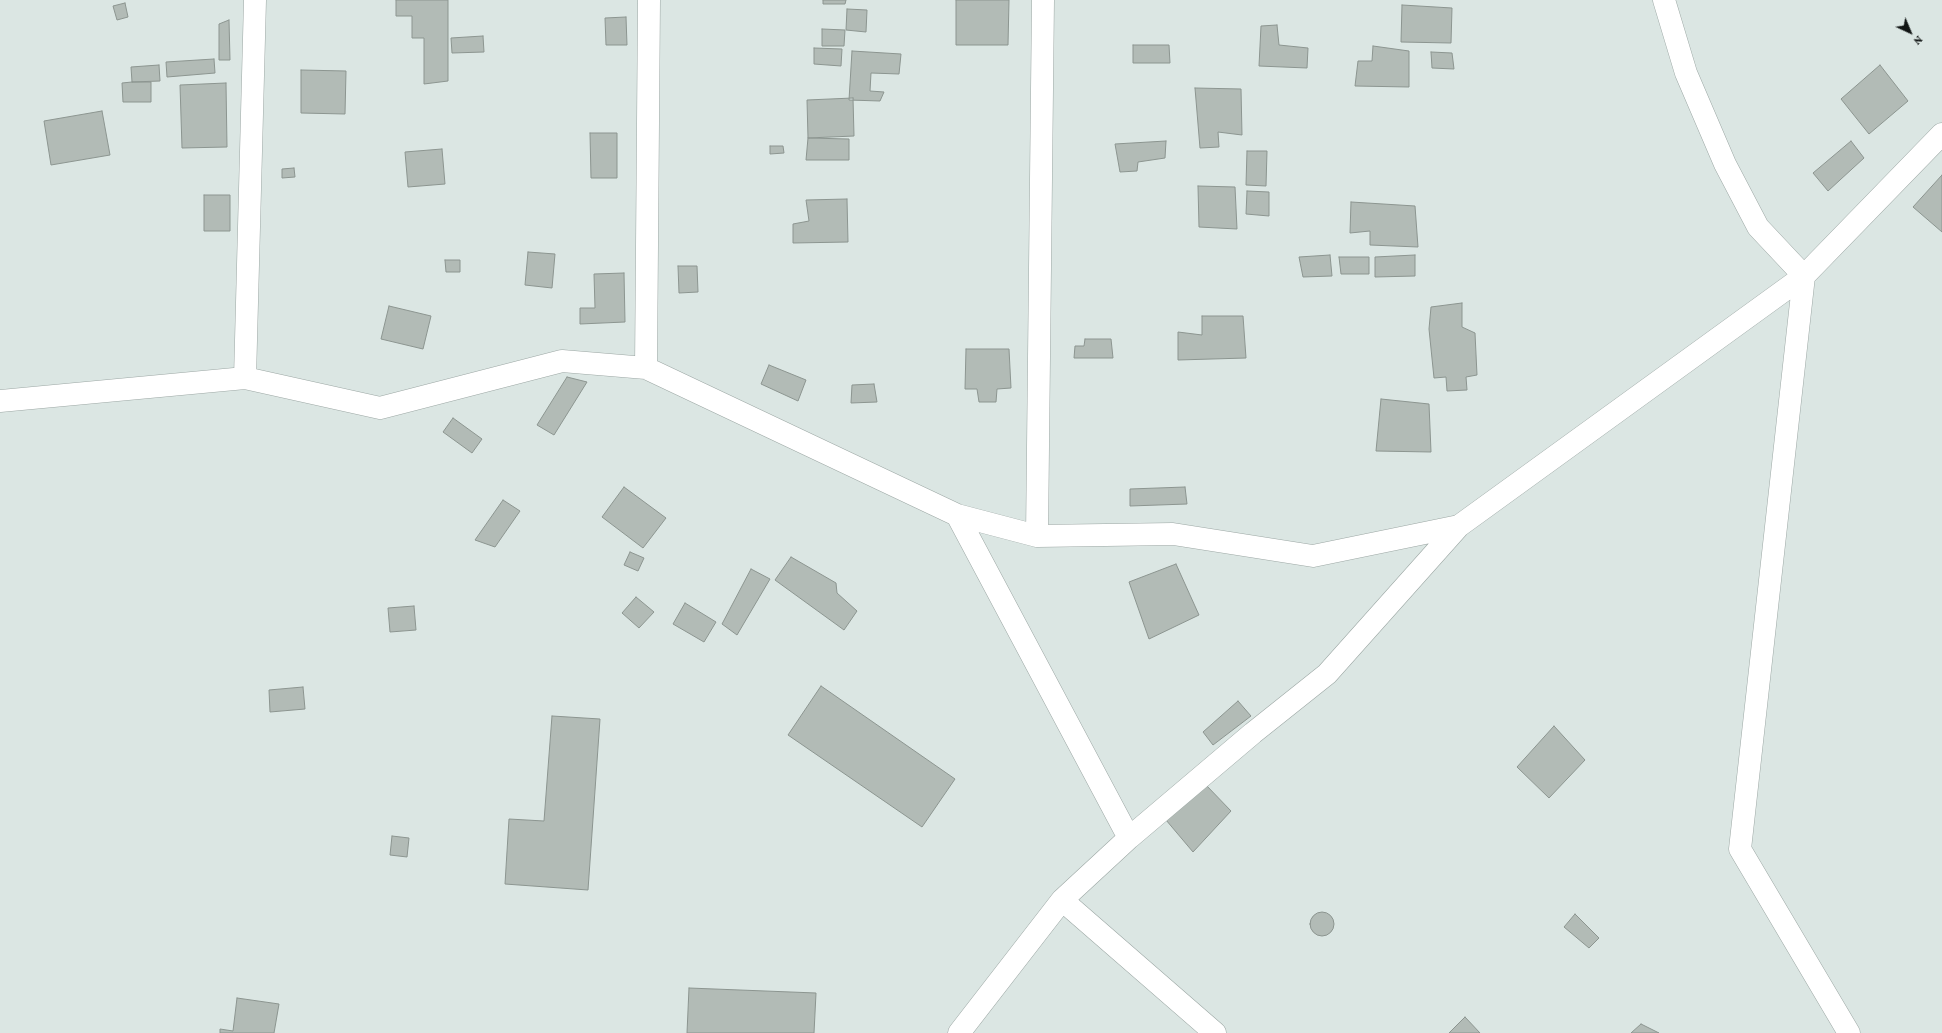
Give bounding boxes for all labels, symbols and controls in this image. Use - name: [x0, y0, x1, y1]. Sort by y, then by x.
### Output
- north arrow: [1890, 12, 1930, 52]
- text: N: [1911, 34, 1925, 48]

